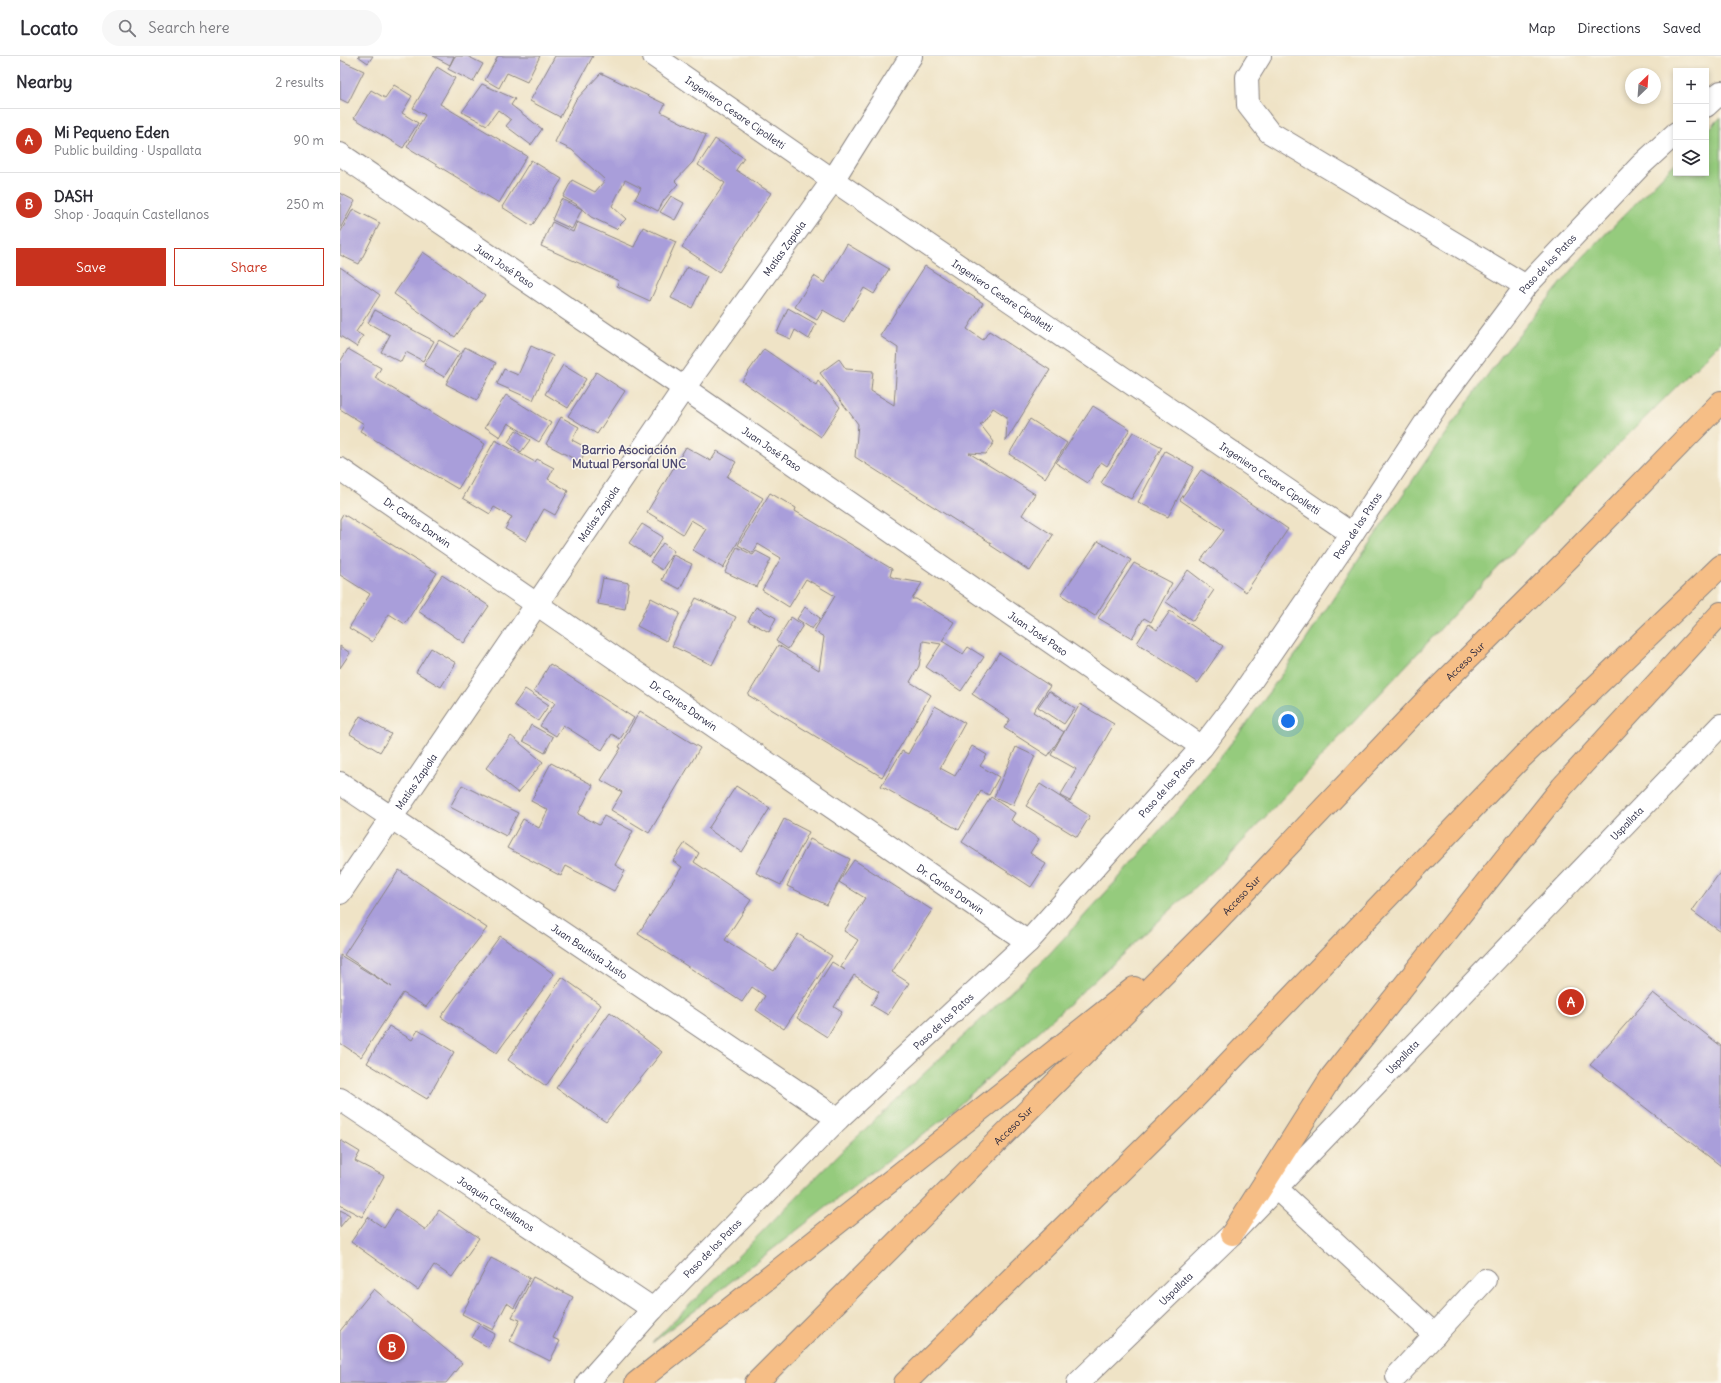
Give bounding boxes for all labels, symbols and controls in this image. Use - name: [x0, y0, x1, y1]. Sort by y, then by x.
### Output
- search box: [102, 10, 382, 46]
- text: Locato: [20, 16, 78, 40]
- icon: search: [116, 17, 138, 39]
- text: Search here: [148, 18, 230, 37]
- text: Map: [1528, 19, 1555, 37]
- text: Directions: [1577, 19, 1641, 37]
- text: Saved: [1663, 19, 1701, 37]
- north arrow: [1625, 68, 1661, 104]
- map controls: [1673, 68, 1709, 176]
- button: +: [1673, 68, 1709, 104]
- text: Nearby: [16, 71, 72, 93]
- street label: Ingeniero Cesare Cipolletti: [683, 73, 788, 152]
- text: 2 results: [275, 74, 324, 91]
- button: −: [1673, 104, 1709, 140]
- text: Mi Pequeno Eden: [54, 123, 169, 142]
- text: A: [25, 132, 33, 149]
- text: 90 m: [293, 132, 324, 149]
- button: layers: [1673, 140, 1709, 176]
- text: Public building · Uspallata: [54, 142, 202, 159]
- text: DASH: [54, 187, 93, 206]
- text: B: [25, 196, 33, 213]
- text: 250 m: [286, 196, 324, 213]
- text: Shop · Joaquín Castellanos: [54, 206, 209, 223]
- street label: Matías Zapiola: [760, 218, 808, 278]
- street label: Paso de los Patos: [1516, 231, 1579, 296]
- street label: Juan José Paso: [472, 241, 537, 291]
- button: Save: [16, 248, 166, 286]
- button: Share: [174, 248, 324, 286]
- street label: Ingeniero Cesare Cipolletti: [950, 257, 1055, 335]
- street label: Juan José Paso: [740, 424, 804, 474]
- street label: Ingeniero Cesare Cipolletti: [1217, 439, 1323, 517]
- district label: Barrio Asociación Mutual Personal UNC: [572, 442, 686, 471]
- street label: Matías Zapiola: [575, 483, 622, 544]
- street label: Paso de los Patos: [1330, 489, 1385, 561]
- street label: Dr. Carlos Darwin: [381, 495, 454, 550]
- street label: Juan José Paso: [1006, 608, 1071, 659]
- street label: Acceso Sur: [1443, 639, 1487, 683]
- street label: Dr. Carlos Darwin: [647, 677, 720, 733]
- your location: [1278, 711, 1298, 731]
- street label: Matías Zapiola: [392, 751, 440, 812]
- street label: Paso de los Patos: [1136, 753, 1197, 820]
- street label: Uspallata: [1607, 803, 1646, 843]
- street label: Dr. Carlos Darwin: [914, 861, 987, 917]
- street label: Acceso Sur: [1219, 873, 1263, 918]
- street label: Juan Bautista Justo: [549, 921, 630, 982]
- pin: A: [1558, 987, 1584, 1017]
- street label: Paso de los Patos: [910, 990, 976, 1052]
- street label: Uspallata: [1383, 1037, 1422, 1076]
- street label: Acceso Sur: [991, 1103, 1035, 1148]
- street label: Joaquín Castellanos: [455, 1173, 537, 1234]
- street label: Paso de los Patos: [680, 1216, 744, 1281]
- street label: Uspallata: [1156, 1269, 1196, 1308]
- pin: B: [379, 1332, 405, 1362]

